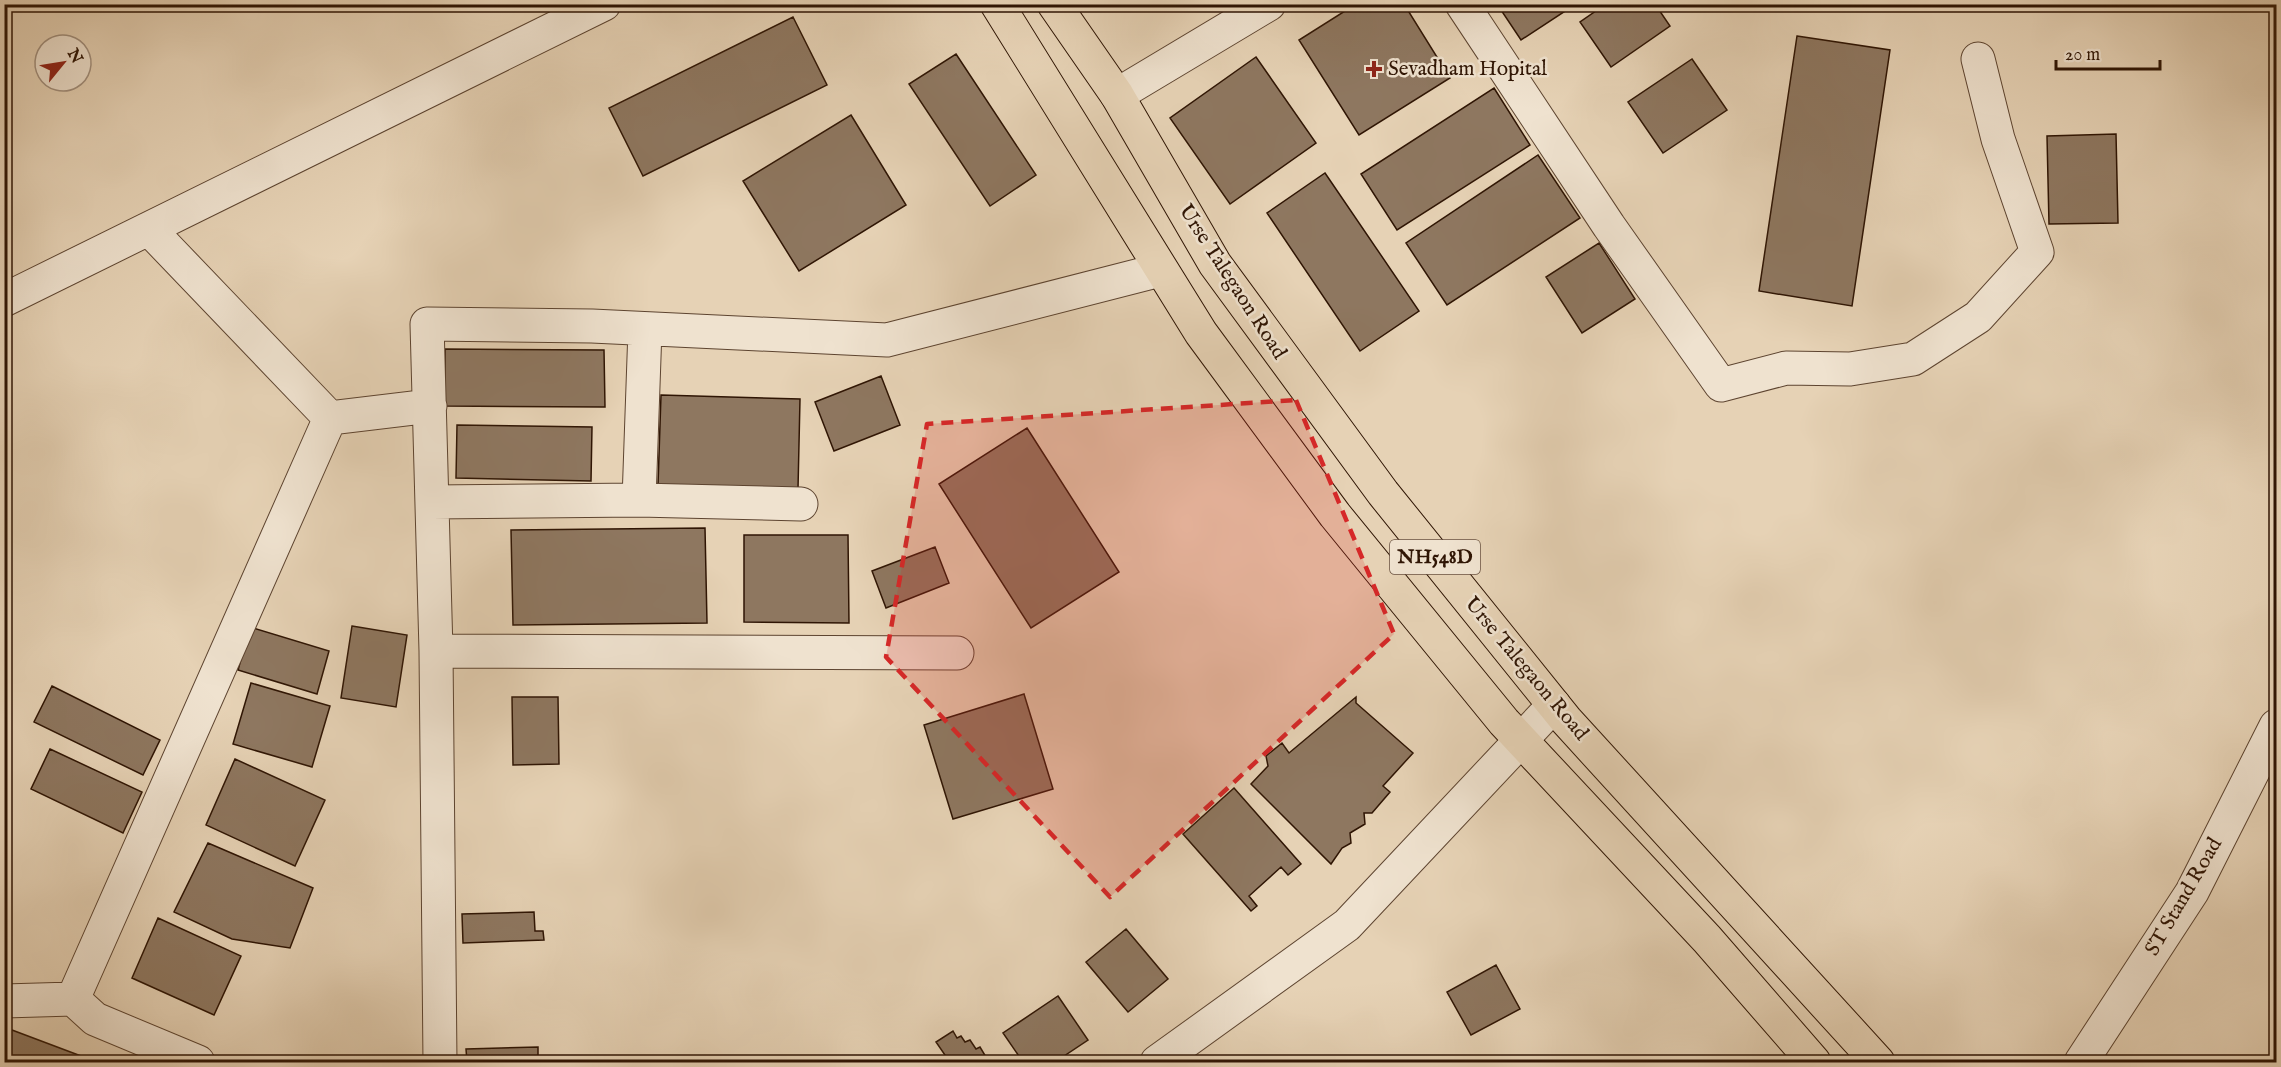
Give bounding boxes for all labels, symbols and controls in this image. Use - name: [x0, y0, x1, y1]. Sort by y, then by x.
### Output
- north arrow: [33, 33, 93, 93]
- scale bar: [2056, 33, 2160, 71]
- text: 20 m: [2065, 44, 2100, 67]
- text: N: [62, 45, 86, 68]
- place label: Sevadham Hopital: [1388, 56, 1547, 83]
- marker: Sevadham Hopital: [1365, 60, 1383, 78]
- street label: Urse Talegaon Road: [1172, 199, 1293, 365]
- road number: NH548D: [1390, 540, 1480, 574]
- street label: Urse Talegaon Road: [1458, 592, 1595, 747]
- street label: ST Stand Road: [2139, 832, 2229, 961]

